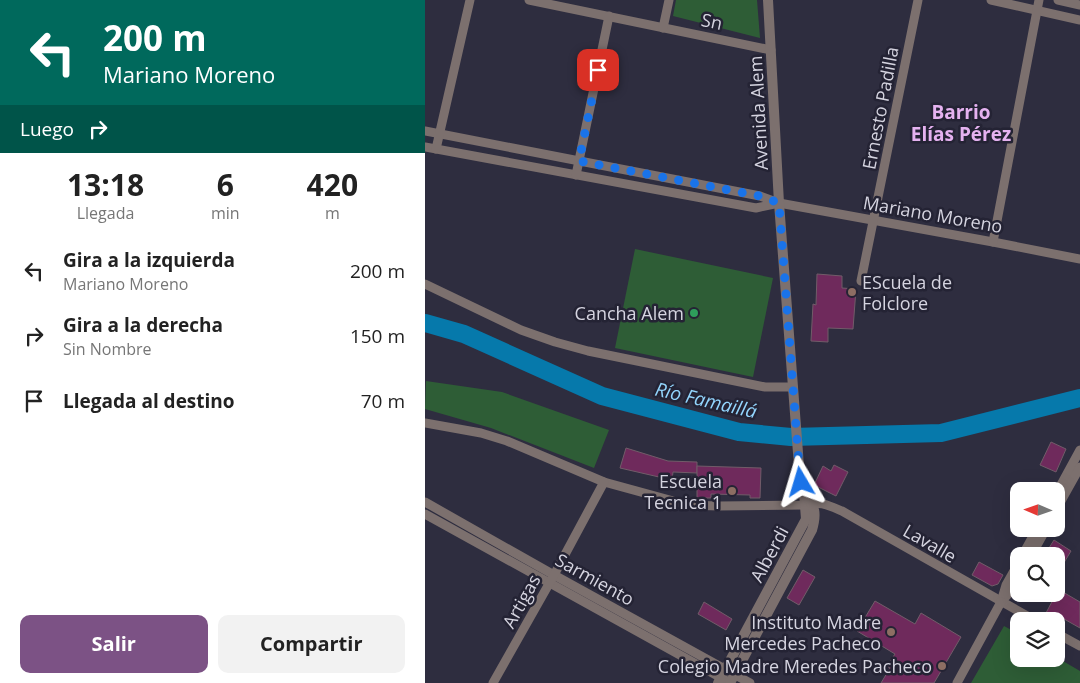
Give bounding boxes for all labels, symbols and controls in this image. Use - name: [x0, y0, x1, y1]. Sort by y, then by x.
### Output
- street label: Sn: [699, 7, 725, 35]
- text: 200 m: [103, 14, 207, 61]
- icon: left: [20, 20, 85, 85]
- street label: Ernesto Padilla: [856, 45, 904, 171]
- pin: [577, 49, 619, 91]
- street label: Avenida Alem: [743, 55, 773, 171]
- icon: arrive: [584, 56, 612, 84]
- text: Mariano Moreno: [103, 59, 275, 89]
- district label: Barrio Elías Pérez: [911, 99, 1011, 147]
- icon: right: [84, 115, 112, 143]
- text: Luego: [20, 116, 74, 142]
- text: 13:18: [67, 164, 144, 205]
- text: 6: [217, 164, 234, 205]
- text: 420: [307, 164, 358, 205]
- street label: Mariano Moreno: [861, 190, 1005, 238]
- text: Llegada: [77, 202, 134, 224]
- text: min: [211, 202, 240, 224]
- text: m: [325, 202, 340, 224]
- text: Gira a la izquierda: [63, 247, 235, 273]
- icon: left: [20, 257, 48, 285]
- text: 200 m: [350, 258, 405, 284]
- place label: EScuela de Folclore: [862, 270, 952, 315]
- text: Mariano Moreno: [63, 273, 188, 295]
- marker: EScuela de Folclore: [846, 286, 858, 298]
- place label: Cancha Alem: [575, 301, 684, 325]
- marker: Cancha Alem: [688, 307, 700, 319]
- text: Gira a la derecha: [63, 312, 223, 338]
- icon: right: [20, 322, 48, 350]
- text: 150 m: [350, 323, 405, 349]
- text: Sin Nombre: [63, 338, 152, 360]
- water label: Río Famaillá: [653, 376, 760, 424]
- icon: arrive: [20, 387, 48, 415]
- text: Llegada al destino: [63, 388, 235, 414]
- text: 70 m: [361, 388, 405, 414]
- position arrow: [774, 455, 826, 507]
- place label: Escuela Tecnica 1: [644, 469, 722, 514]
- north arrow: [1010, 482, 1065, 538]
- map controls: [1010, 482, 1065, 667]
- marker: Escuela Tecnica 1: [726, 485, 738, 497]
- street label: Lavalle: [899, 518, 961, 568]
- street label: Alberdi: [744, 522, 794, 586]
- street label: Sarmiento: [551, 547, 639, 611]
- button: search: [1010, 547, 1065, 602]
- street label: Artigas: [496, 570, 546, 632]
- place label: Instituto Madre Mercedes Pacheco: [724, 610, 881, 655]
- button: layers: [1010, 612, 1065, 667]
- button: Salir: [20, 615, 208, 673]
- button: Compartir: [218, 615, 405, 673]
- marker: Instituto Madre Mercedes Pacheco: [885, 626, 897, 638]
- place label: Colegio Madre Meredes Pacheco: [658, 654, 932, 678]
- marker: Colegio Madre Meredes Pacheco: [936, 660, 948, 672]

